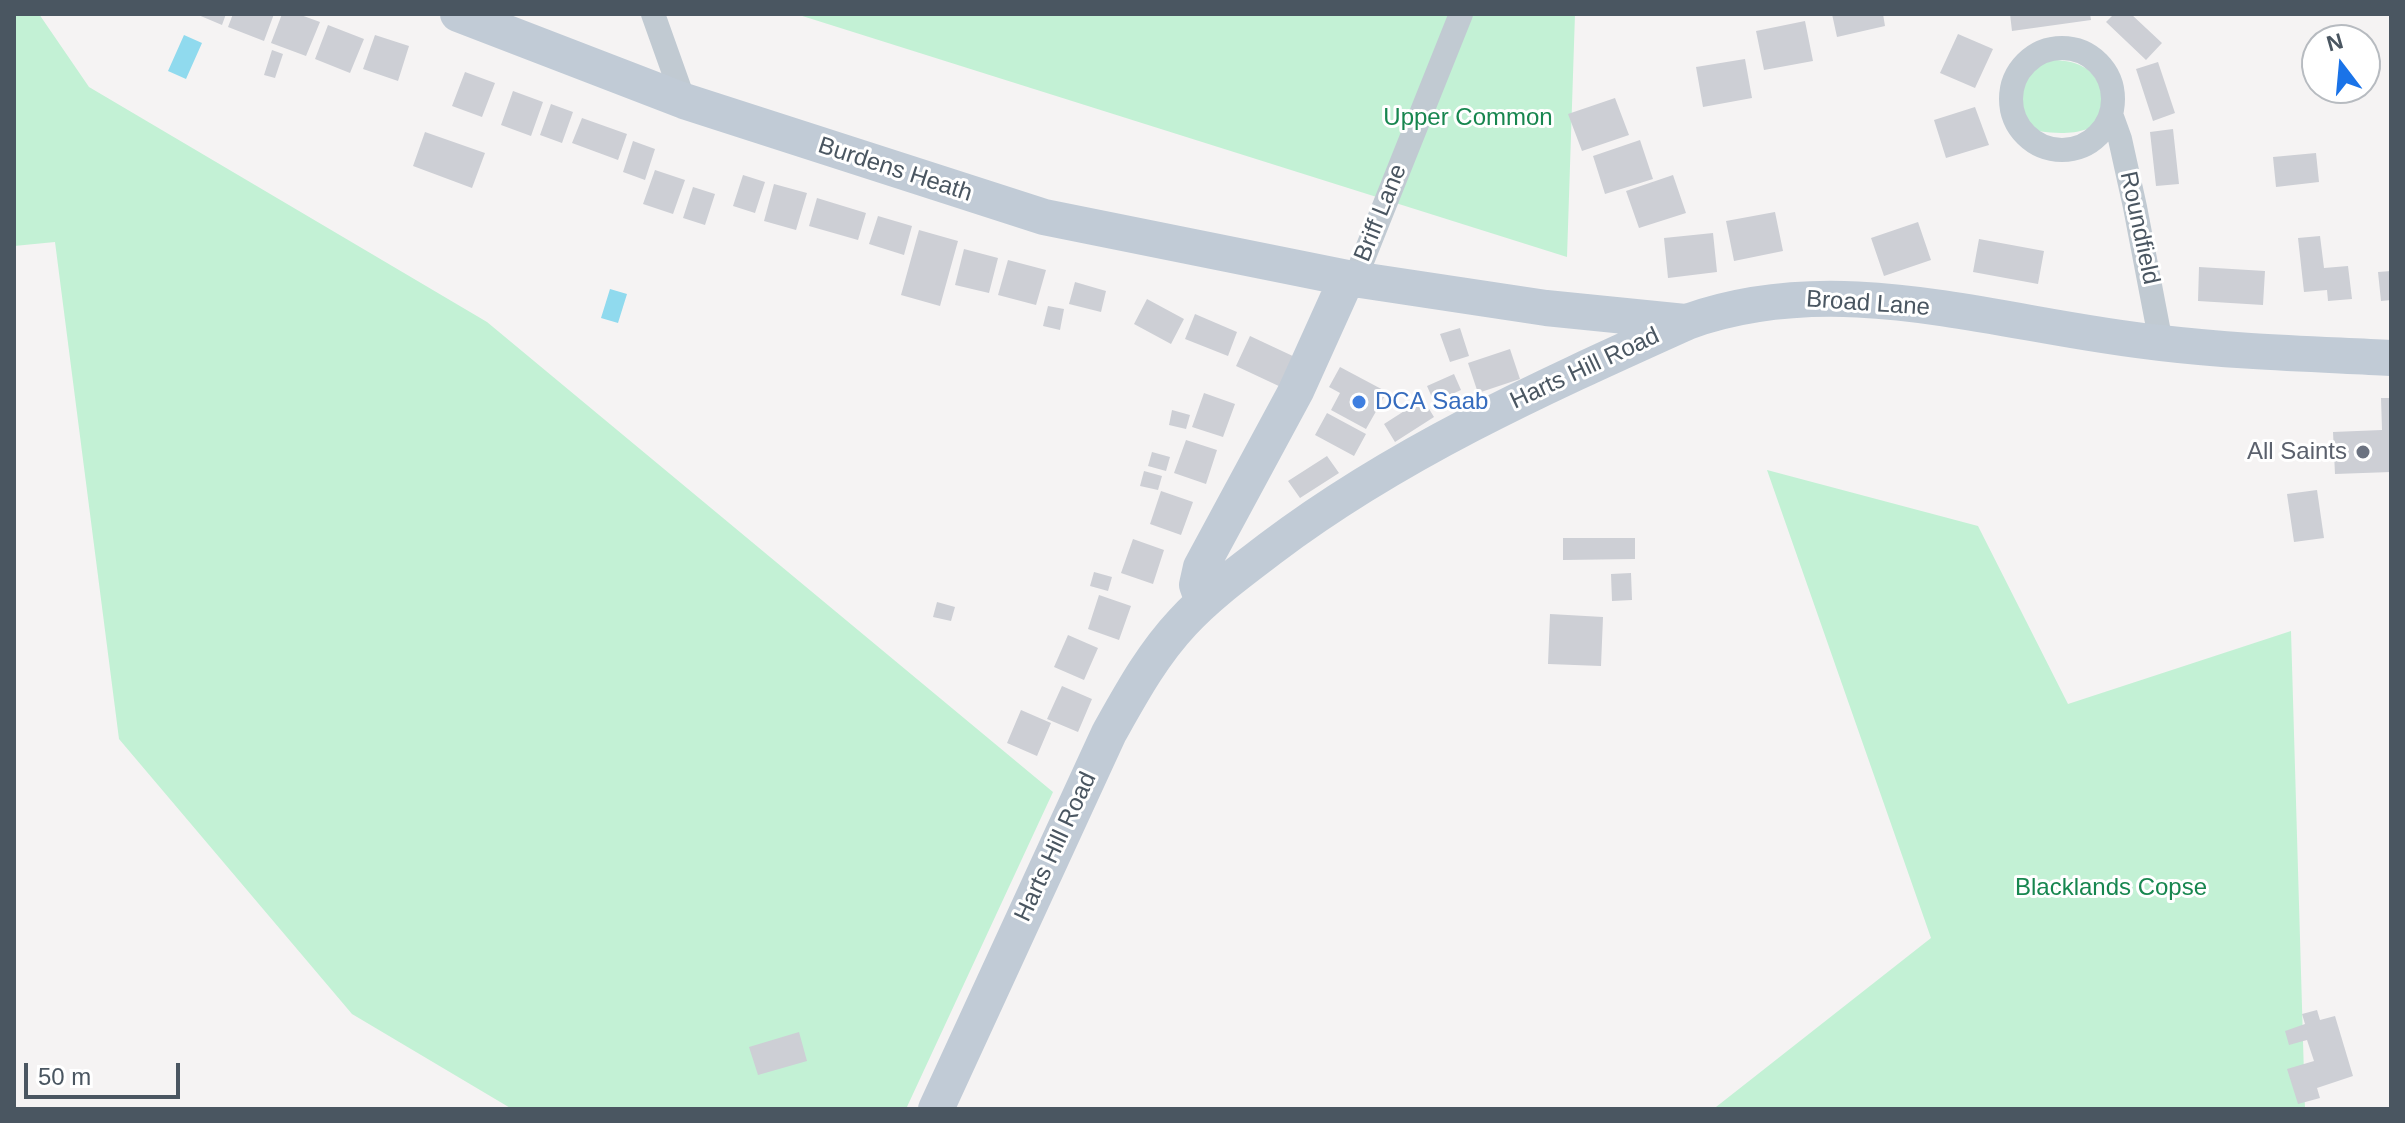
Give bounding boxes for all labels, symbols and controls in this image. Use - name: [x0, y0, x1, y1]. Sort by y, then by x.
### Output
- north arrow: [2301, 24, 2381, 104]
- text: N: [2324, 28, 2346, 57]
- park label: Upper Common: [1383, 104, 1553, 132]
- street label: Burdens Heath: [814, 132, 976, 208]
- street label: Briff Lane: [1348, 160, 1414, 266]
- street label: Roundfield: [2113, 169, 2165, 287]
- street label: Broad Lane: [1805, 285, 1931, 323]
- street label: Harts Hill Road: [1506, 322, 1664, 416]
- place label: DCA Saab: [1375, 388, 1488, 416]
- marker: DCA Saab: [1350, 393, 1368, 411]
- place label: All Saints: [2247, 438, 2347, 466]
- marker: All Saints: [2354, 443, 2372, 461]
- street label: Harts Hill Road: [1009, 768, 1103, 926]
- park label: Blacklands Copse: [2015, 874, 2207, 902]
- scale bar: [28, 1047, 184, 1097]
- text: 50 m: [38, 1063, 91, 1090]

